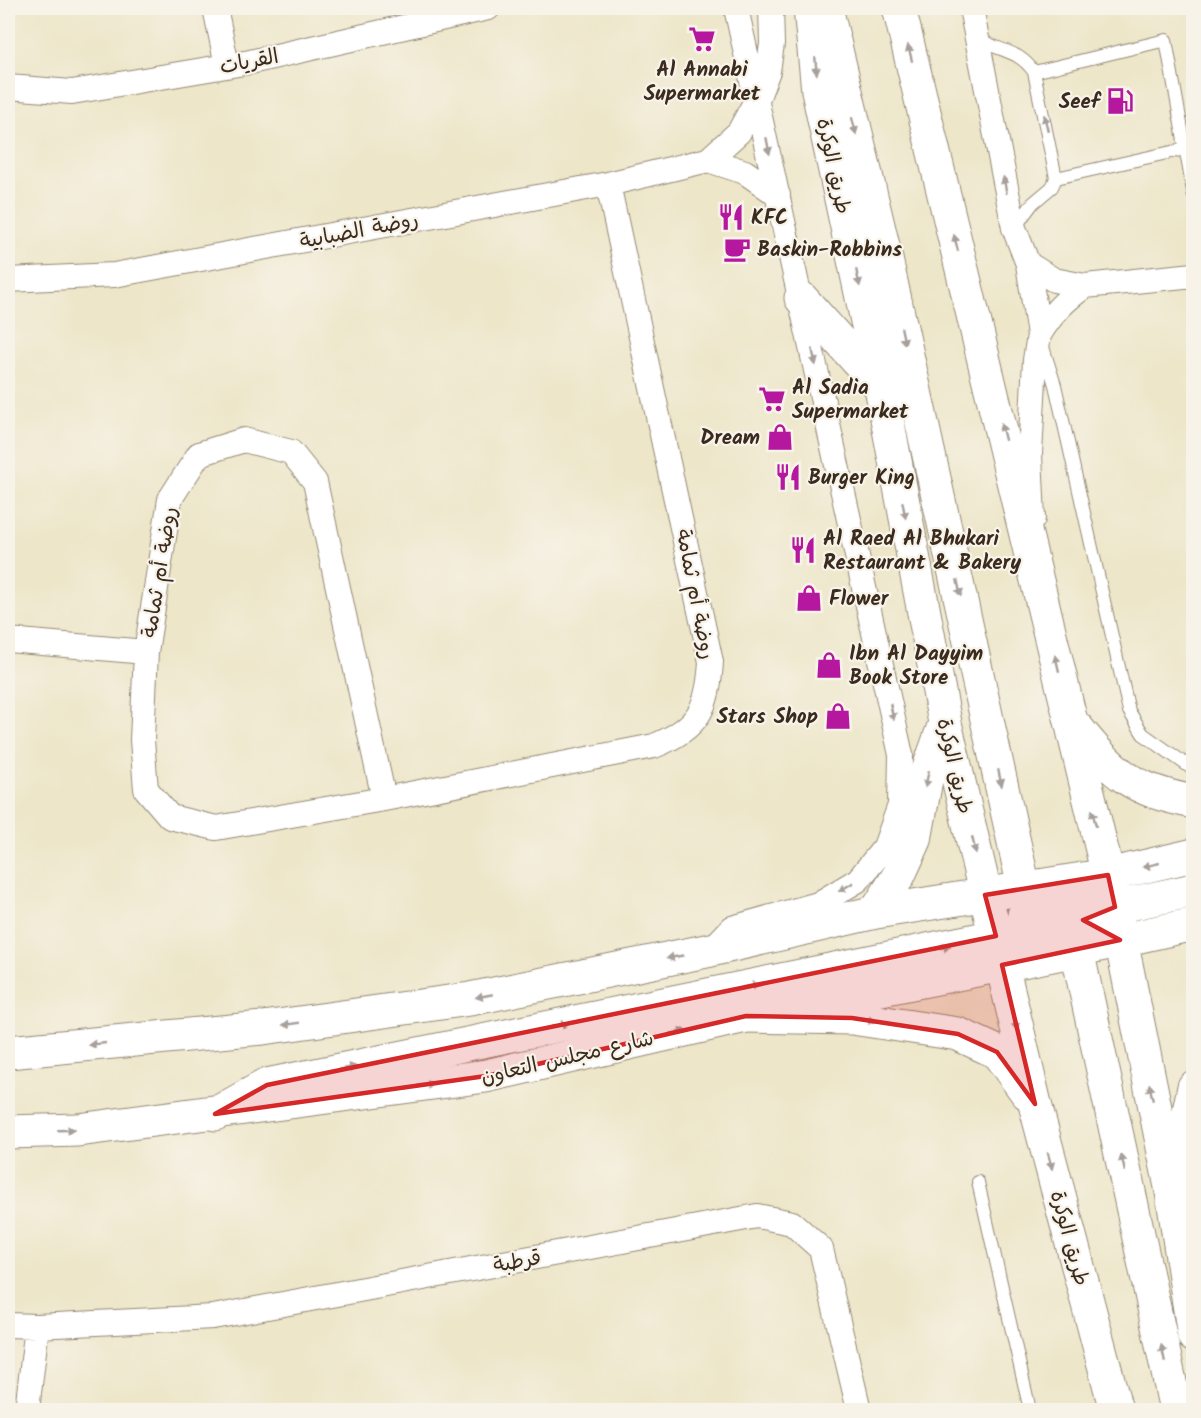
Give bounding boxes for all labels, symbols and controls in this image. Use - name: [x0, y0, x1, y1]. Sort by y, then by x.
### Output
- supermarket icon: Al Annabi Supermarket: [687, 24, 717, 54]
- street label: القريات: [217, 41, 282, 84]
- one-way arrow: [905, 44, 915, 62]
- place label: Al Annabi Supermarket: [644, 54, 761, 111]
- one-way arrow: [811, 56, 821, 75]
- place label: Seef: [1059, 86, 1102, 119]
- fuel station icon: Seef: [1105, 86, 1135, 116]
- one-way arrow: [1040, 114, 1050, 133]
- street label: طريق الوكرة: [806, 115, 859, 217]
- one-way arrow: [850, 116, 860, 135]
- one-way arrow: [764, 137, 773, 156]
- one-way arrow: [1000, 176, 1010, 195]
- restaurant icon: KFC: [716, 202, 746, 232]
- place label: KFC: [751, 202, 788, 235]
- street label: روضة الضبابية: [297, 204, 422, 259]
- one-way arrow: [951, 233, 961, 252]
- cafe icon: Baskin-Robbins: [722, 234, 752, 264]
- place label: Baskin-Robbins: [757, 234, 902, 267]
- one-way arrow: [853, 268, 863, 287]
- one-way arrow: [899, 327, 908, 346]
- one-way arrow: [810, 348, 819, 367]
- place label: Al Sadia Supermarket: [792, 372, 909, 429]
- supermarket icon: Al Sadia Supermarket: [757, 384, 787, 414]
- place label: Dream: [700, 422, 760, 455]
- shop icon: Dream: [765, 422, 795, 452]
- one-way arrow: [997, 423, 1007, 441]
- restaurant icon: Burger King: [773, 462, 803, 492]
- place label: Burger King: [808, 462, 915, 495]
- one-way arrow: [900, 501, 909, 520]
- street label: روضة أم ثمامة: [134, 504, 187, 640]
- place label: Al Raed Al Bhukari Restaurant & Bakery: [823, 523, 1021, 580]
- street label: روضة أم ثمامة: [666, 526, 723, 662]
- restaurant icon: Al Raed Al Bhukari Restaurant & Bakery: [788, 535, 818, 565]
- one-way arrow: [954, 579, 964, 597]
- shop icon: Flower: [794, 583, 824, 613]
- place label: Flower: [829, 583, 890, 616]
- place label: Ibn Al Dayyim Book Store: [849, 638, 983, 695]
- shop icon: Ibn Al Dayyim Book Store: [814, 650, 844, 680]
- one-way arrow: [1052, 653, 1062, 672]
- place label: Stars Shop: [716, 701, 818, 734]
- shop icon: Stars Shop: [823, 701, 853, 731]
- one-way arrow: [888, 703, 897, 722]
- street label: طريق الوكرة: [926, 715, 981, 818]
- one-way arrow: [922, 769, 931, 788]
- one-way arrow: [996, 769, 1006, 788]
- one-way arrow: [1089, 809, 1099, 827]
- one-way arrow: [969, 835, 979, 854]
- one-way arrow: [1141, 861, 1160, 870]
- one-way arrow: [838, 882, 854, 893]
- one-way arrow: [933, 942, 951, 952]
- one-way arrow: [666, 953, 685, 962]
- one-way arrow: [742, 981, 761, 990]
- one-way arrow: [474, 992, 493, 1001]
- one-way arrow: [1011, 1013, 1021, 1031]
- one-way arrow: [858, 1015, 877, 1024]
- one-way arrow: [282, 1020, 301, 1029]
- one-way arrow: [551, 1020, 570, 1029]
- street label: شارع مجلس التعاون: [478, 1023, 657, 1094]
- one-way arrow: [669, 1026, 688, 1036]
- one-way arrow: [88, 1039, 107, 1049]
- one-way arrow: [339, 1063, 358, 1072]
- one-way arrow: [417, 1080, 436, 1089]
- one-way arrow: [1146, 1083, 1156, 1102]
- one-way arrow: [56, 1126, 75, 1135]
- one-way arrow: [1045, 1152, 1055, 1170]
- one-way arrow: [1117, 1153, 1127, 1172]
- street label: طريق الوكرة: [1040, 1187, 1097, 1290]
- street label: قرطبة: [491, 1242, 544, 1283]
- one-way arrow: [1158, 1344, 1168, 1363]

